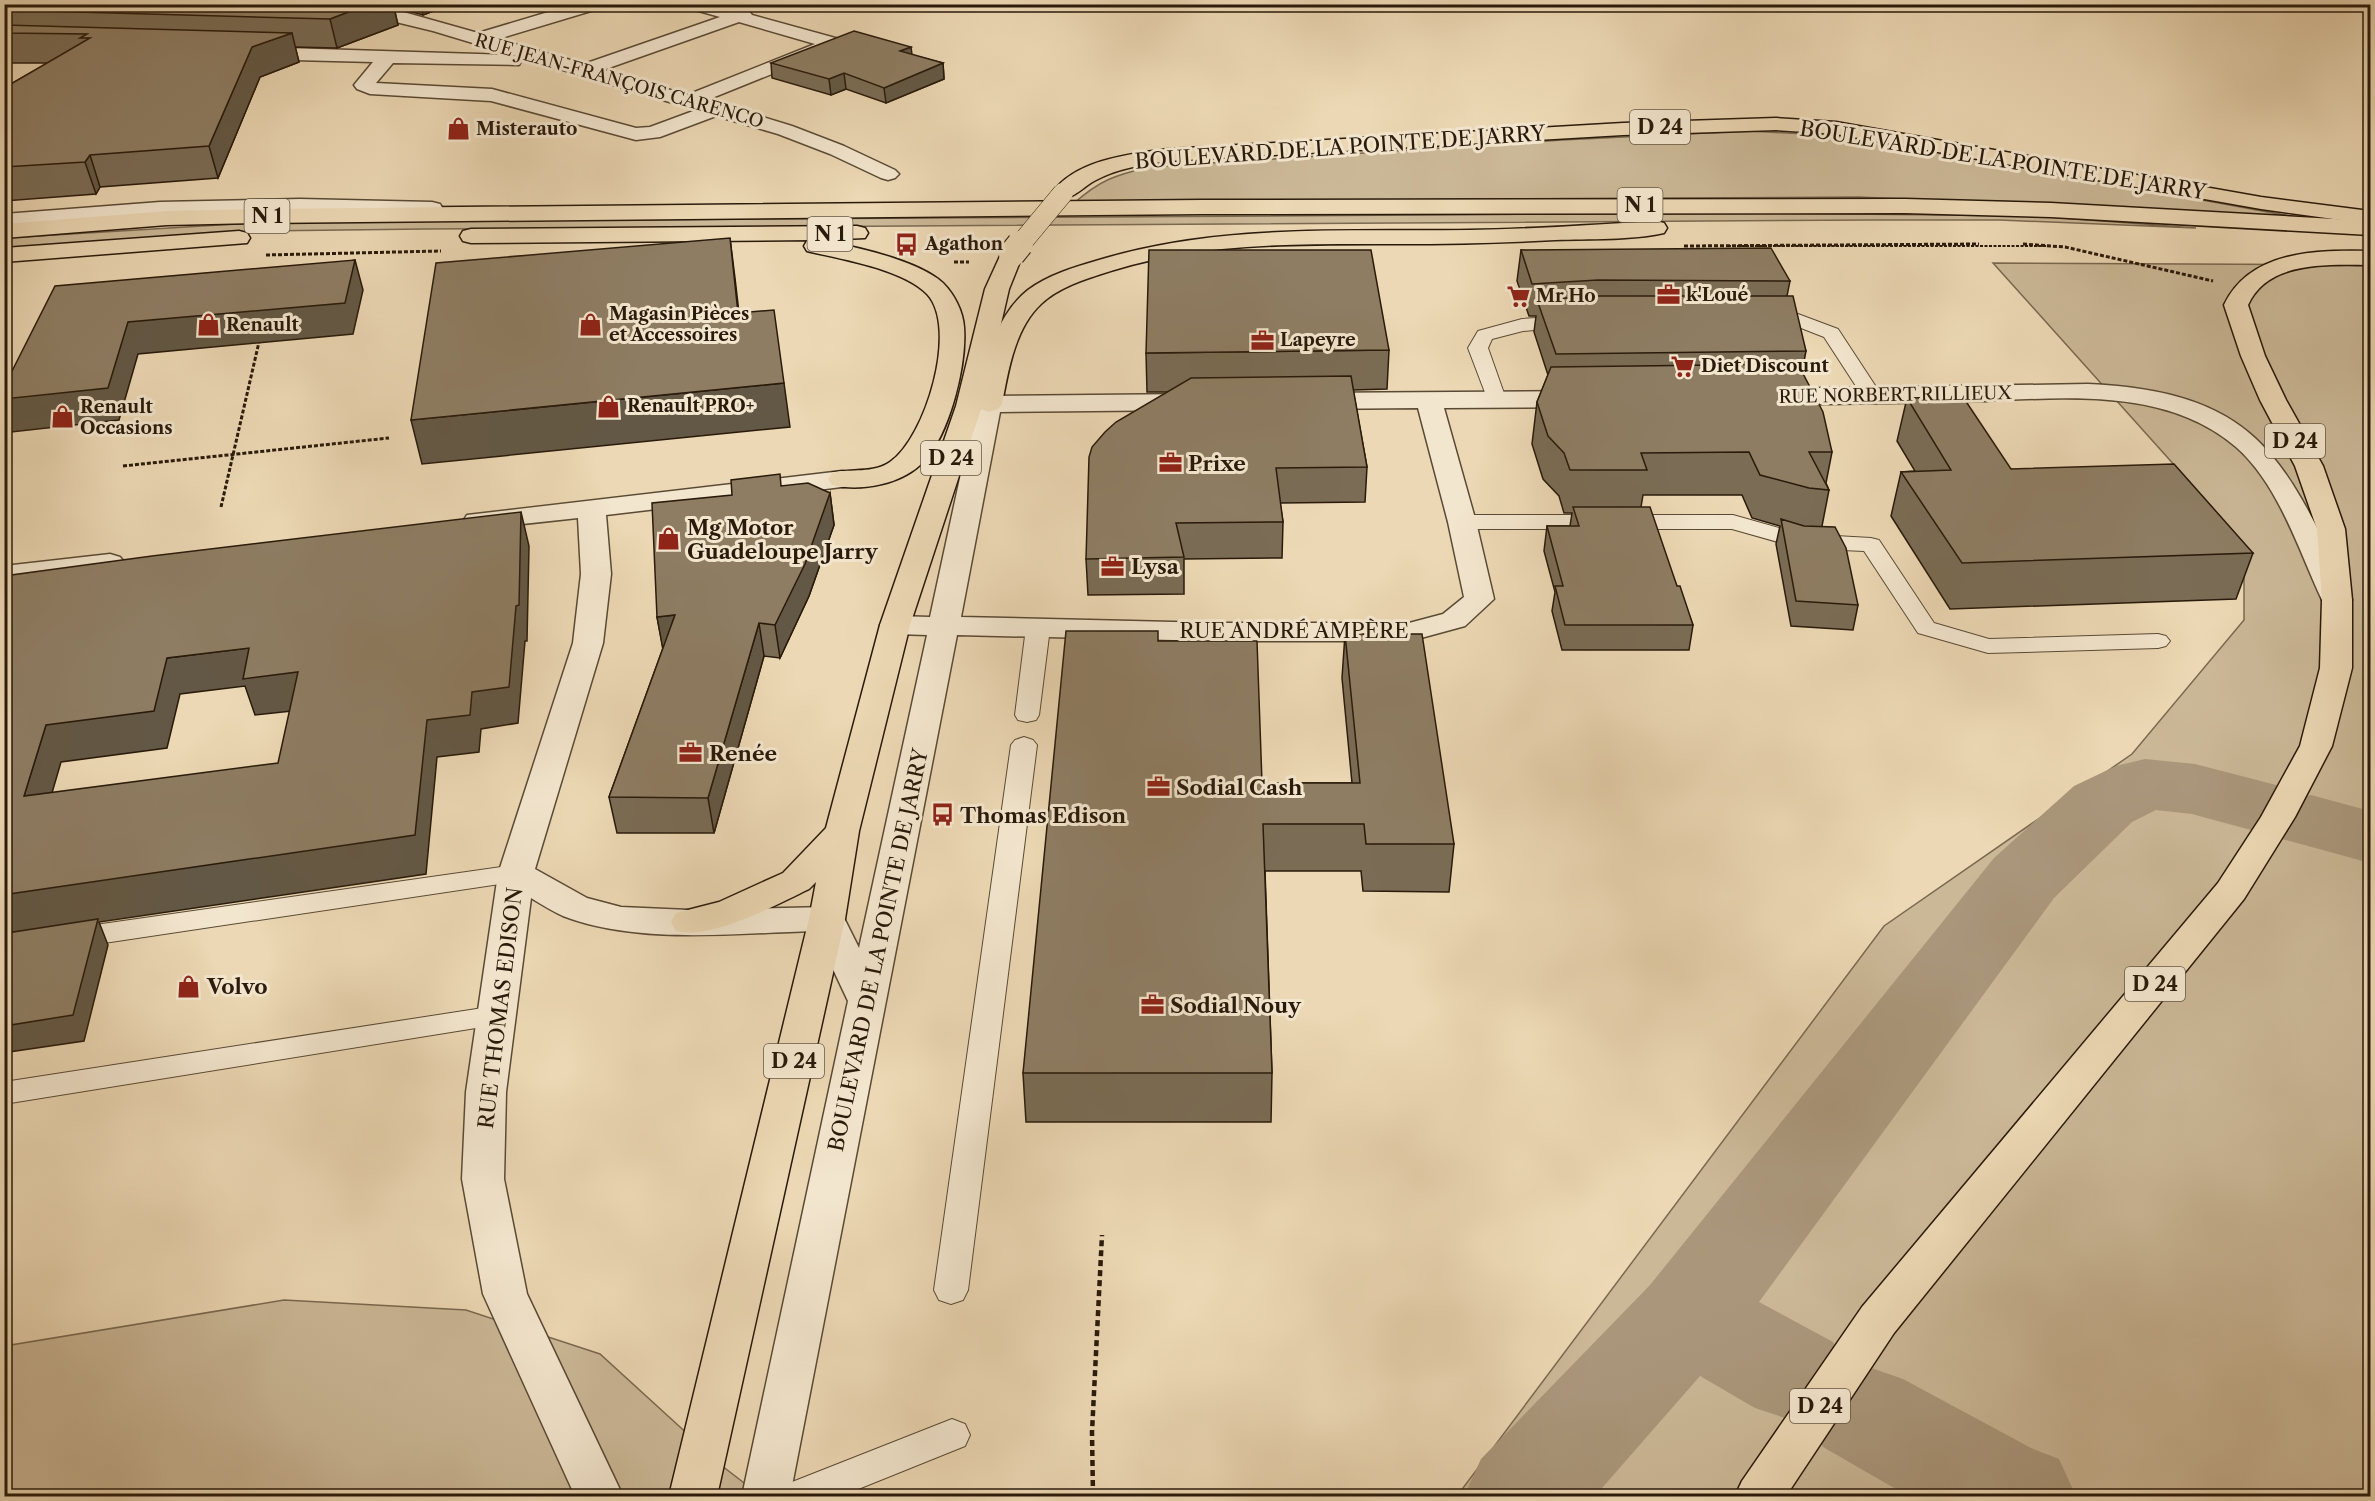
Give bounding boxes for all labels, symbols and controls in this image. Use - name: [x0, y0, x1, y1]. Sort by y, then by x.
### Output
- street label: RUE JEAN-FRANÇOIS CARENCO: [472, 29, 766, 133]
- road number: D 24: [1630, 110, 1690, 144]
- street label: BOULEVARD DE LA POINTE DE JARRY: [1798, 115, 2209, 205]
- shop icon: Misterauto: [445, 116, 471, 142]
- place label: Misterauto: [476, 118, 577, 140]
- street label: BOULEVARD DE LA POINTE DE JARRY: [1134, 120, 1547, 174]
- road number: N 1: [1618, 188, 1662, 222]
- road number: N 1: [244, 199, 290, 233]
- road number: N 1: [808, 217, 852, 251]
- bus stop icon: Agathon: [894, 231, 920, 257]
- place label: Agathon: [924, 233, 1004, 255]
- office icon: k'Loué: [1655, 282, 1681, 308]
- supermarket icon: Mr Ho: [1505, 283, 1531, 309]
- place label: k'Loué: [1686, 284, 1749, 306]
- place label: Mr Ho: [1536, 285, 1596, 307]
- place label: Magasin Pièces et Accessoires: [609, 303, 749, 346]
- shop icon: Magasin Pièces et Accessoires: [578, 311, 604, 337]
- shop icon: Renault: [195, 312, 221, 338]
- place label: Renault: [226, 314, 300, 336]
- office icon: Lapeyre: [1249, 327, 1275, 353]
- place label: Lapeyre: [1280, 329, 1356, 351]
- supermarket icon: Diet Discount: [1670, 353, 1696, 379]
- place label: Diet Discount: [1701, 355, 1830, 377]
- street label: RUE NORBERT RILLIEUX: [1778, 382, 2013, 408]
- shop icon: Renault PRO+: [596, 393, 622, 419]
- place label: Renault PRO+: [627, 395, 755, 417]
- place label: Renault Occasions: [80, 396, 173, 439]
- shop icon: Renault Occasions: [49, 404, 75, 430]
- road number: D 24: [2265, 424, 2325, 458]
- road number: D 24: [921, 441, 981, 475]
- office icon: Prixe: [1157, 450, 1183, 476]
- place label: Prixe: [1188, 451, 1246, 476]
- place label: Mg Motor Guadeloupe Jarry: [687, 515, 879, 564]
- shop icon: Mg Motor Guadeloupe Jarry: [656, 526, 682, 552]
- office icon: Lysa: [1100, 553, 1126, 579]
- place label: Lysa: [1131, 554, 1180, 579]
- street label: RUE ANDRÉ AMPÈRE: [1179, 618, 1409, 643]
- office icon: Renée: [678, 740, 704, 766]
- place label: Renée: [709, 741, 777, 766]
- street label: BOULEVARD DE LA POINTE DE JARRY: [823, 745, 933, 1154]
- office icon: Sodial Cash: [1145, 774, 1171, 800]
- place label: Sodial Cash: [1176, 775, 1303, 800]
- bus stop icon: Thomas Edison: [929, 802, 955, 828]
- place label: Thomas Edison: [960, 803, 1127, 828]
- street label: RUE THOMAS EDISON: [473, 886, 527, 1130]
- road number: D 24: [2125, 967, 2185, 1001]
- shop icon: Volvo: [176, 973, 202, 999]
- place label: Volvo: [206, 974, 268, 999]
- office icon: Sodial Nouy: [1139, 992, 1165, 1018]
- place label: Sodial Nouy: [1170, 993, 1302, 1018]
- road number: D 24: [764, 1044, 824, 1078]
- road number: D 24: [1790, 1389, 1850, 1423]

